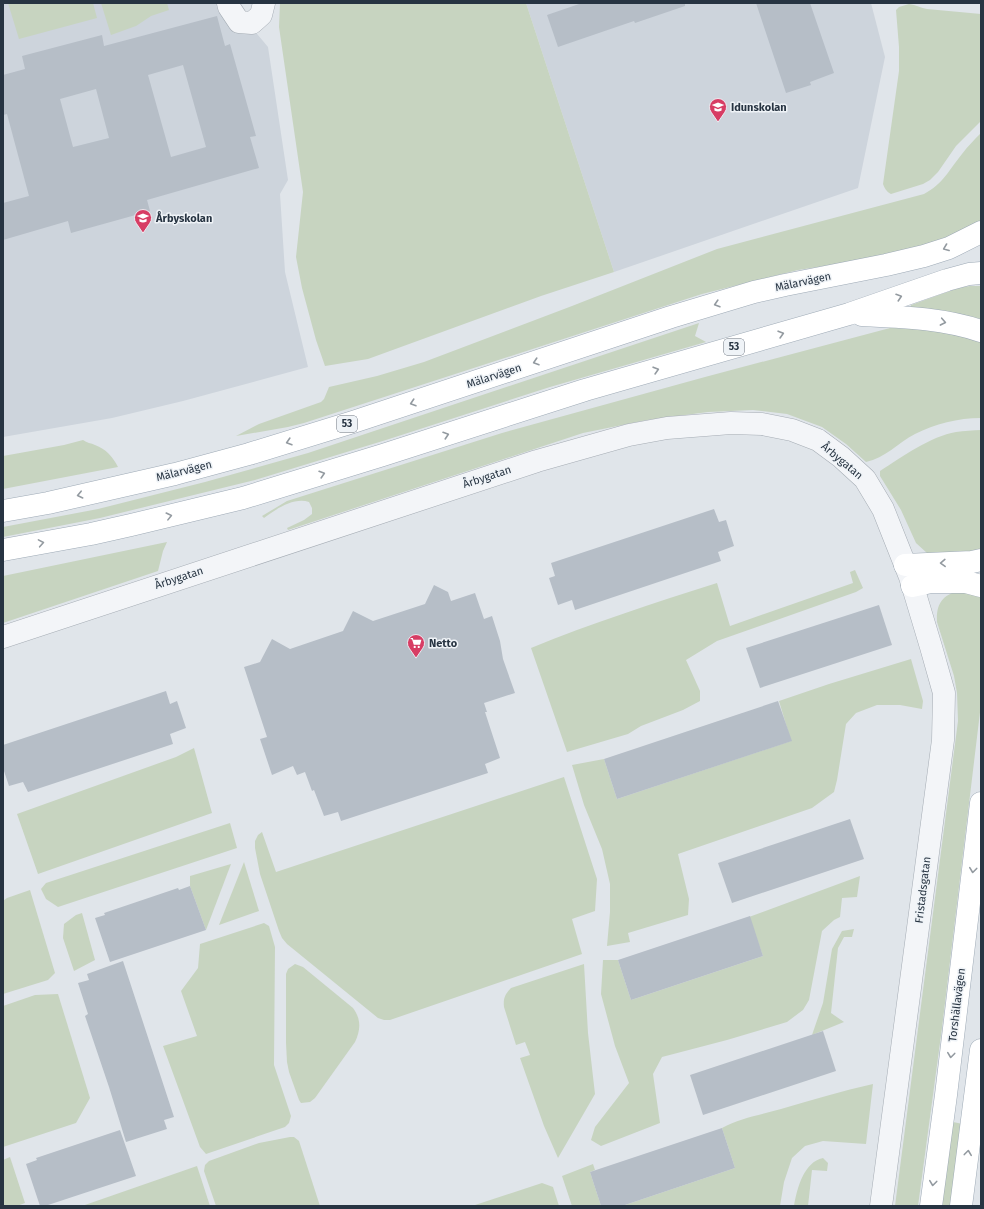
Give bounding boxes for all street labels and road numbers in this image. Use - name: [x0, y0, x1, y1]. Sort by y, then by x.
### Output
- street label: Mälarvägen: [774, 270, 832, 294]
- road number: 53: [724, 339, 744, 355]
- street label: Mälarvägen: [465, 361, 523, 391]
- road number: 53: [337, 416, 357, 432]
- street label: Årbygatan: [819, 439, 866, 482]
- street label: Mälarvägen: [155, 458, 213, 484]
- street label: Årbygatan: [461, 462, 513, 491]
- street label: Årbygatan: [153, 563, 205, 592]
- street label: Fristadsgatan: [912, 856, 934, 924]
- street label: Torshällavägen: [946, 967, 968, 1043]

